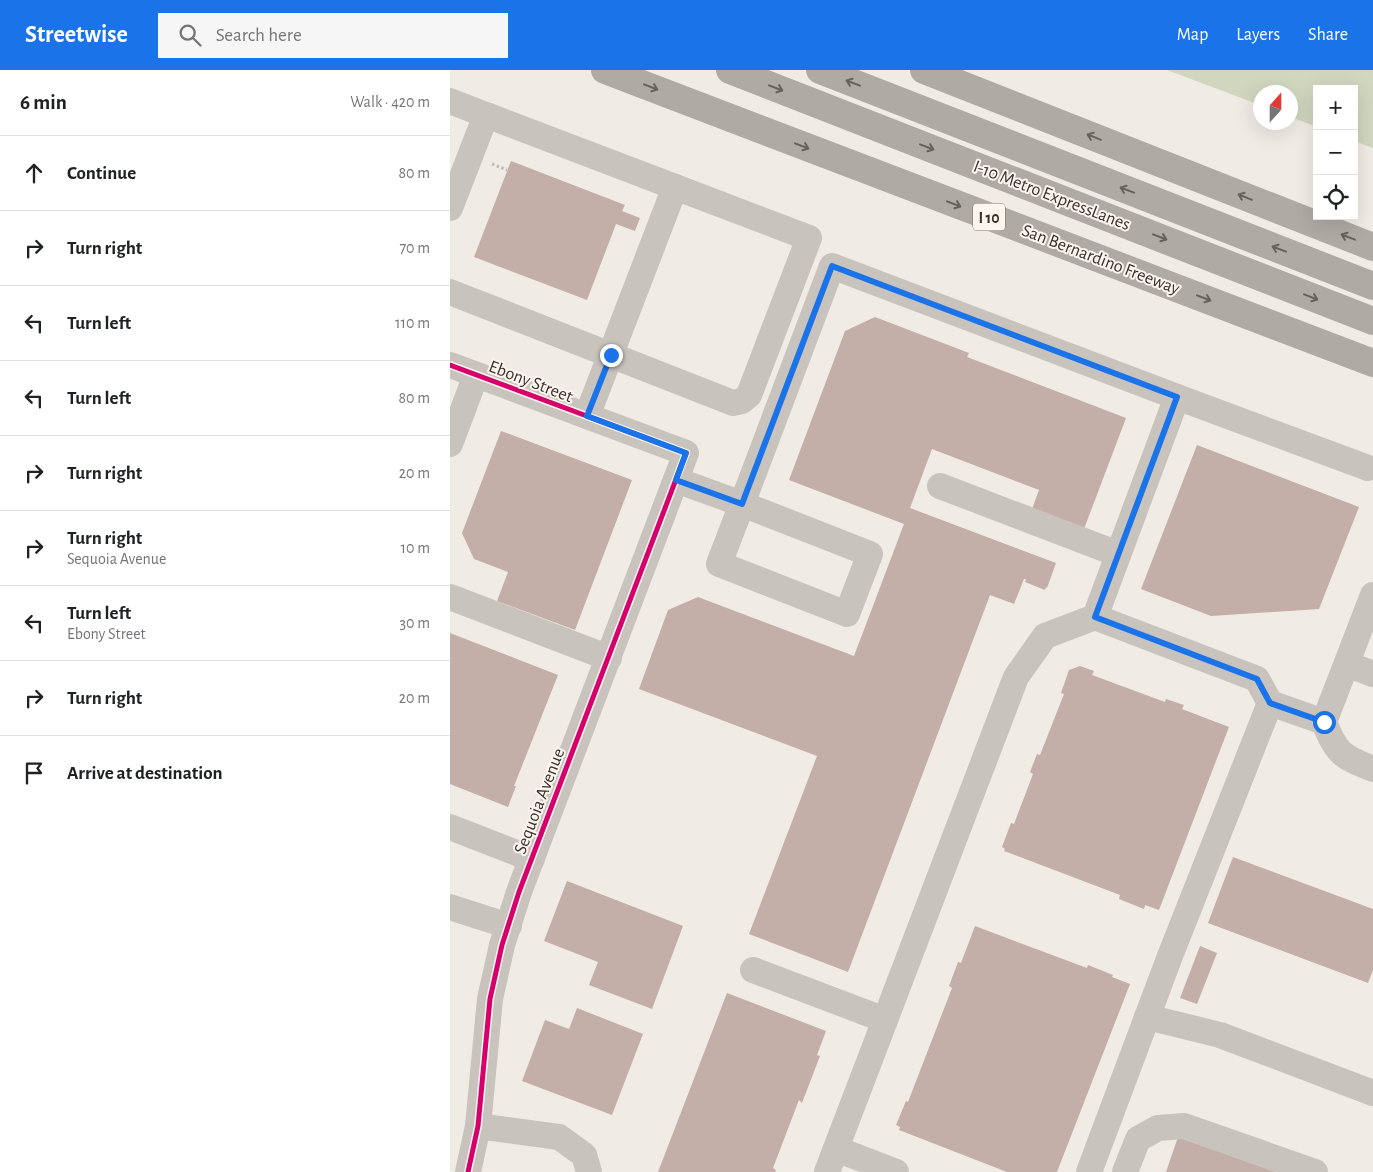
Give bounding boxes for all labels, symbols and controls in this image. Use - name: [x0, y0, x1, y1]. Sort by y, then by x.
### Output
- search box: [158, 13, 508, 58]
- icon: search: [176, 21, 204, 49]
- text: Streetwise: [25, 23, 128, 47]
- text: Search here: [216, 26, 302, 45]
- text: Map: [1177, 26, 1208, 44]
- text: Layers: [1236, 26, 1280, 44]
- text: Share: [1308, 26, 1348, 44]
- one-way arrow: [846, 78, 861, 87]
- one-way arrow: [643, 83, 658, 93]
- one-way arrow: [768, 84, 783, 93]
- north arrow: [1253, 85, 1298, 130]
- map controls: [1313, 85, 1358, 220]
- button: +: [1313, 85, 1358, 130]
- text: 6 min: [20, 92, 67, 113]
- text: Walk · 420 m: [350, 94, 430, 110]
- button: −: [1313, 130, 1358, 175]
- one-way arrow: [1087, 132, 1102, 141]
- one-way arrow: [794, 142, 810, 151]
- one-way arrow: [919, 142, 934, 152]
- street label: I-10 Metro ExpressLanes: [971, 158, 1132, 234]
- icon: ahead: [20, 159, 48, 187]
- text: Continue: [67, 164, 136, 183]
- text: 80 m: [399, 165, 430, 181]
- button: locate: [1313, 175, 1358, 220]
- one-way arrow: [1120, 185, 1136, 194]
- one-way arrow: [1238, 191, 1253, 201]
- one-way arrow: [946, 200, 961, 209]
- road number: I 10: [973, 204, 1005, 230]
- street label: San Bernardino Freeway: [1019, 222, 1182, 298]
- one-way arrow: [1341, 232, 1356, 241]
- one-way arrow: [1152, 233, 1167, 243]
- icon: right: [20, 234, 48, 262]
- text: Turn right: [67, 239, 142, 258]
- text: 70 m: [399, 240, 430, 256]
- one-way arrow: [1272, 244, 1287, 254]
- one-way arrow: [1303, 292, 1318, 302]
- one-way arrow: [1196, 294, 1212, 303]
- icon: left: [20, 309, 48, 337]
- text: Turn left: [67, 314, 131, 333]
- text: 110 m: [395, 315, 430, 331]
- route end: [600, 344, 623, 367]
- street label: Ebony Street: [486, 358, 575, 406]
- icon: left: [20, 384, 48, 412]
- text: Turn left: [67, 389, 131, 408]
- text: 80 m: [399, 390, 430, 406]
- icon: right: [20, 459, 48, 487]
- text: Turn right: [67, 464, 142, 483]
- text: 20 m: [399, 465, 430, 481]
- text: Turn right: [67, 529, 142, 548]
- icon: right: [20, 534, 48, 562]
- text: 10 m: [401, 540, 430, 556]
- text: Sequoia Avenue: [67, 551, 166, 567]
- text: Turn left: [67, 604, 131, 623]
- icon: left: [20, 609, 48, 637]
- text: 30 m: [400, 615, 430, 631]
- text: Ebony Street: [67, 626, 146, 642]
- icon: right: [20, 684, 48, 712]
- text: Turn right: [67, 689, 142, 708]
- text: 20 m: [399, 690, 430, 706]
- route start: [1313, 711, 1336, 734]
- street label: Sequoia Avenue: [512, 746, 568, 857]
- icon: arrive: [20, 759, 48, 787]
- text: Arrive at destination: [67, 764, 223, 783]

